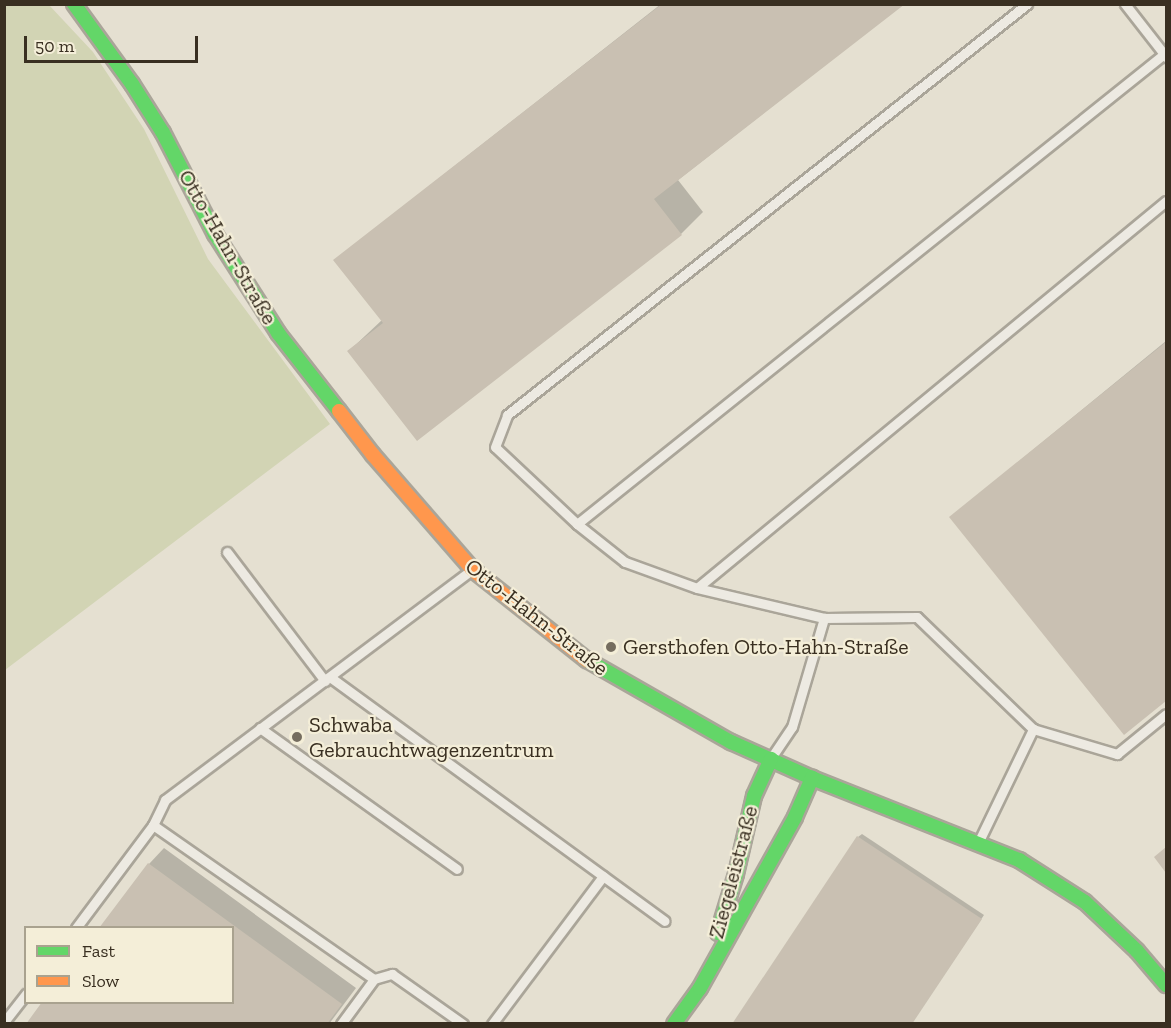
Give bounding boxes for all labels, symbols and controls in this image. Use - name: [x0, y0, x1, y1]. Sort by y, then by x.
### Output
- scale bar: [27, 24, 201, 62]
- text: 50 m: [35, 35, 74, 57]
- street label: Otto-Hahn-Straße: [173, 165, 283, 329]
- street label: Otto-Hahn-Straße: [460, 553, 614, 681]
- place label: Gersthofen Otto-Hahn-Straße: [623, 634, 909, 660]
- marker: Gersthofen Otto-Hahn-Straße: [604, 640, 618, 654]
- place label: Schwaba Gebrauchtwagenzentrum: [309, 711, 554, 762]
- marker: Schwaba Gebrauchtwagenzentrum: [290, 730, 304, 744]
- street label: Ziegeleistraße: [703, 803, 763, 941]
- legend: [24, 926, 234, 1004]
- text: Fast: [82, 940, 115, 962]
- text: Slow: [82, 970, 119, 992]

